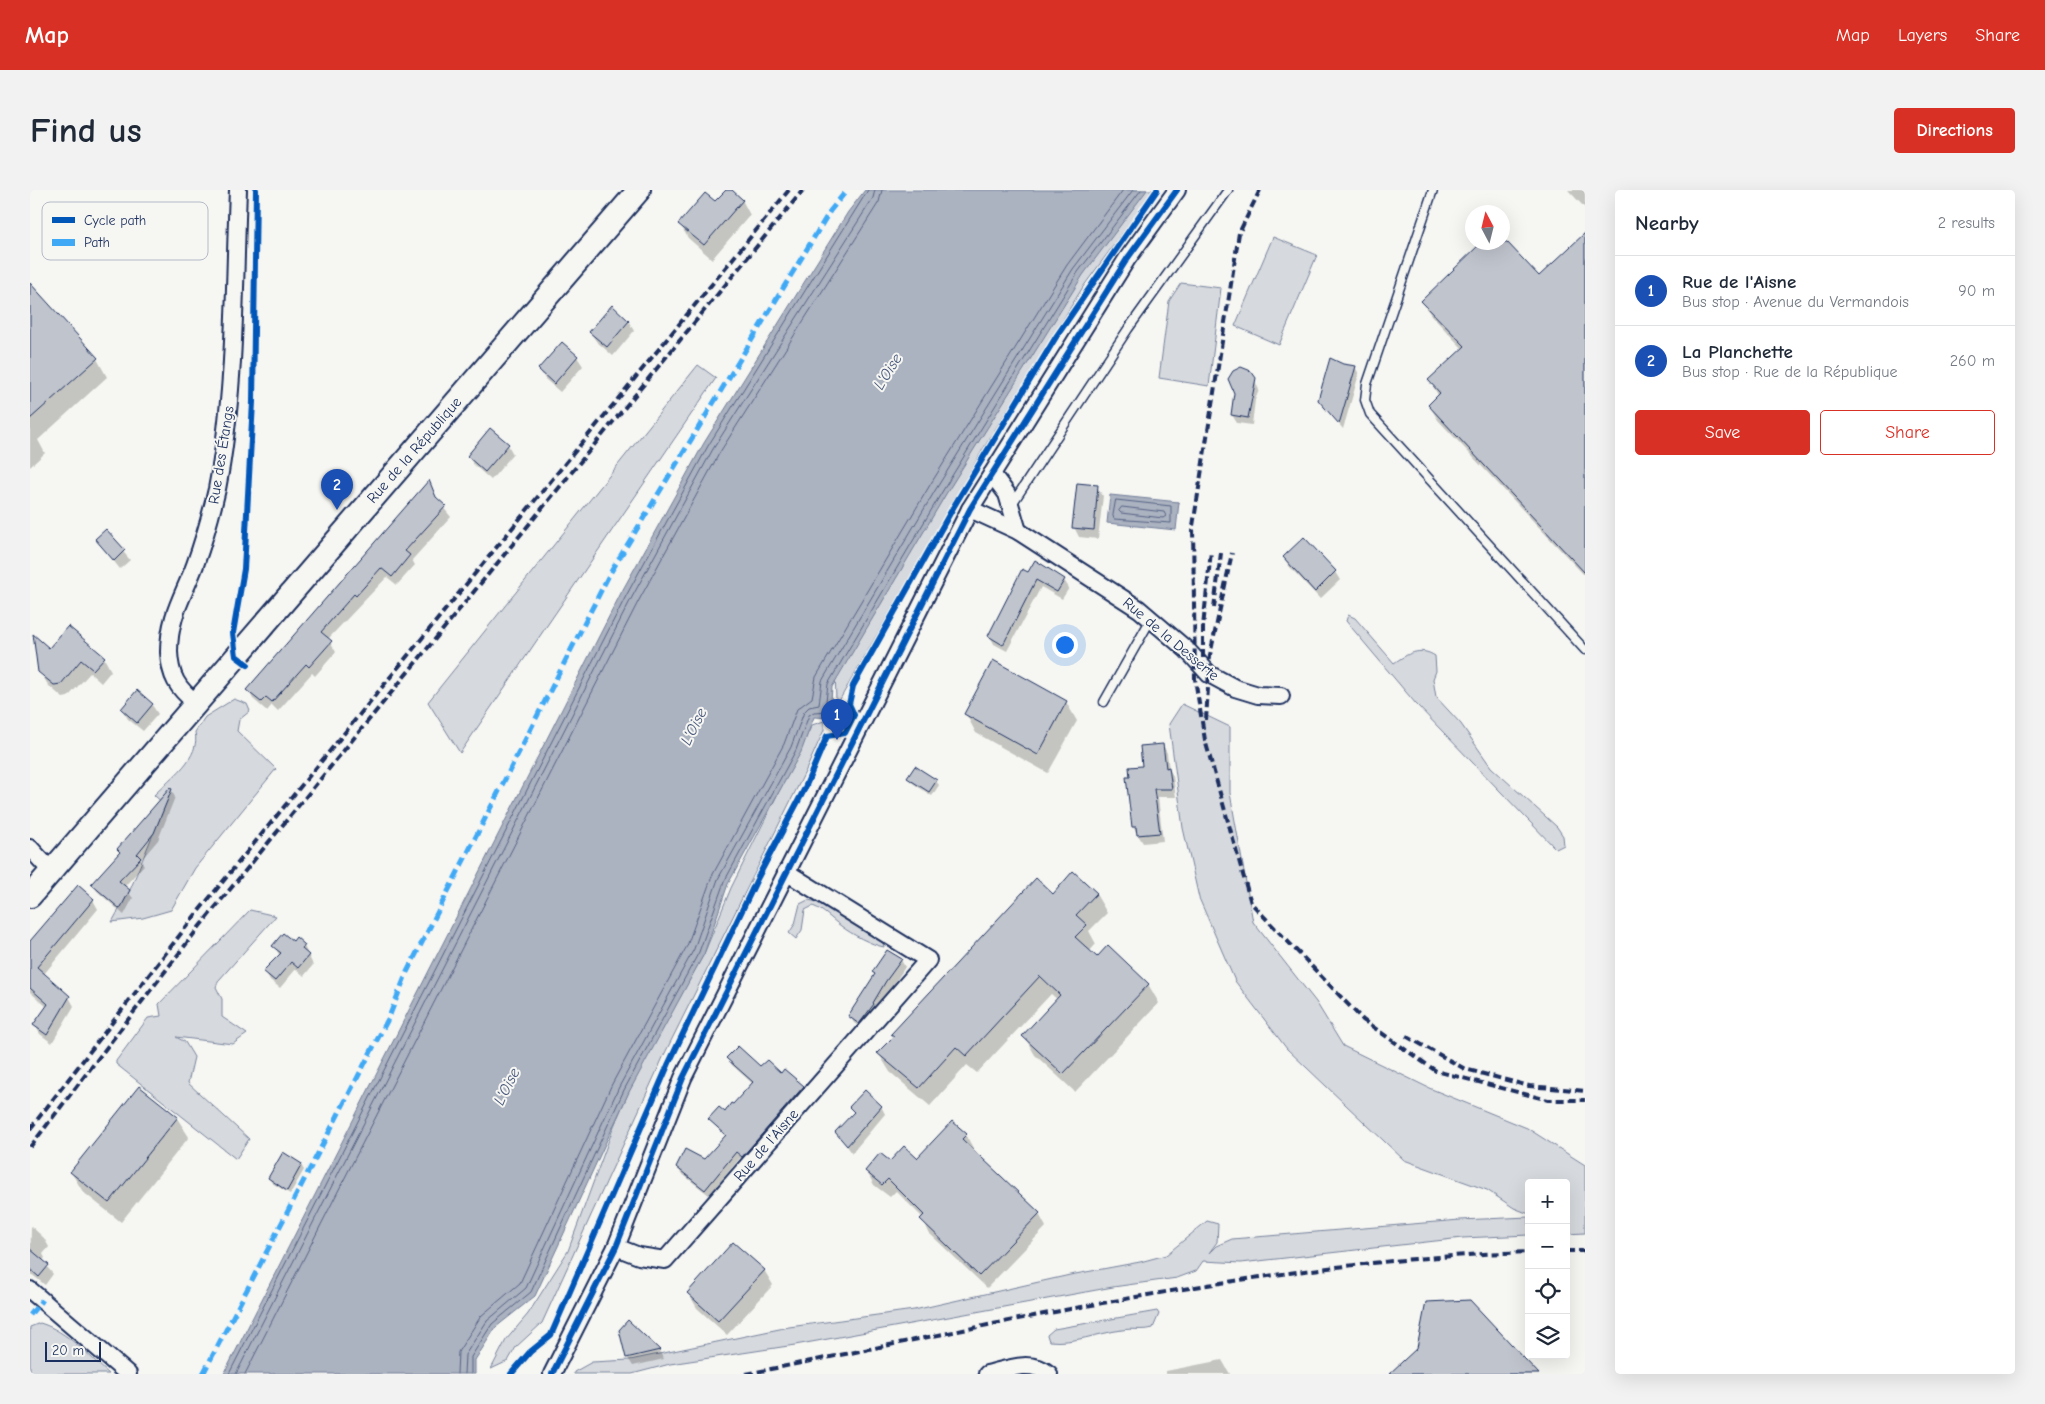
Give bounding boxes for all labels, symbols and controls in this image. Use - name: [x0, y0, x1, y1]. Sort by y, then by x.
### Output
- text: Map: [25, 21, 69, 49]
- text: Map: [1836, 25, 1870, 46]
- text: Layers: [1898, 25, 1947, 46]
- text: Share: [1975, 25, 2020, 46]
- button: Directions: [1894, 108, 2015, 153]
- text: Find us: [30, 110, 142, 151]
- legend: [42, 202, 208, 260]
- north arrow: [1465, 205, 1510, 250]
- text: Nearby: [1635, 211, 1699, 235]
- text: Cycle path: [84, 212, 146, 229]
- text: 2 results: [1938, 214, 1995, 232]
- text: Path: [84, 234, 110, 251]
- text: Rue de l'Aisne: [1682, 271, 1796, 293]
- text: 1: [1648, 282, 1654, 300]
- text: 90 m: [1958, 282, 1995, 300]
- text: Bus stop · Avenue du Vermandois: [1682, 293, 1909, 311]
- text: La Planchette: [1682, 341, 1793, 363]
- water label: L'Oise: [870, 350, 906, 393]
- text: 2: [1647, 352, 1655, 370]
- text: 260 m: [1950, 352, 1995, 370]
- text: Bus stop · Rue de la République: [1682, 363, 1898, 381]
- street label: Rue de la République: [363, 393, 465, 507]
- street label: Rue des Étangs: [203, 405, 238, 505]
- button: Save: [1635, 410, 1810, 455]
- button: Share: [1820, 410, 1995, 455]
- pin: 2: [321, 469, 353, 510]
- street label: Rue de la Desserte: [1119, 594, 1223, 685]
- your location: [1052, 632, 1078, 658]
- pin: 1: [821, 699, 853, 740]
- water label: L'Oise: [677, 705, 711, 748]
- water label: L'Oise: [490, 1065, 524, 1108]
- street label: Rue de l'Aisne: [730, 1105, 803, 1185]
- map controls: [1525, 1179, 1570, 1359]
- button: +: [1525, 1179, 1570, 1224]
- button: −: [1525, 1224, 1570, 1269]
- button: locate: [1525, 1269, 1570, 1314]
- button: layers: [1525, 1314, 1570, 1359]
- scale bar: [45, 1339, 101, 1362]
- text: 20 m: [52, 1342, 84, 1359]

